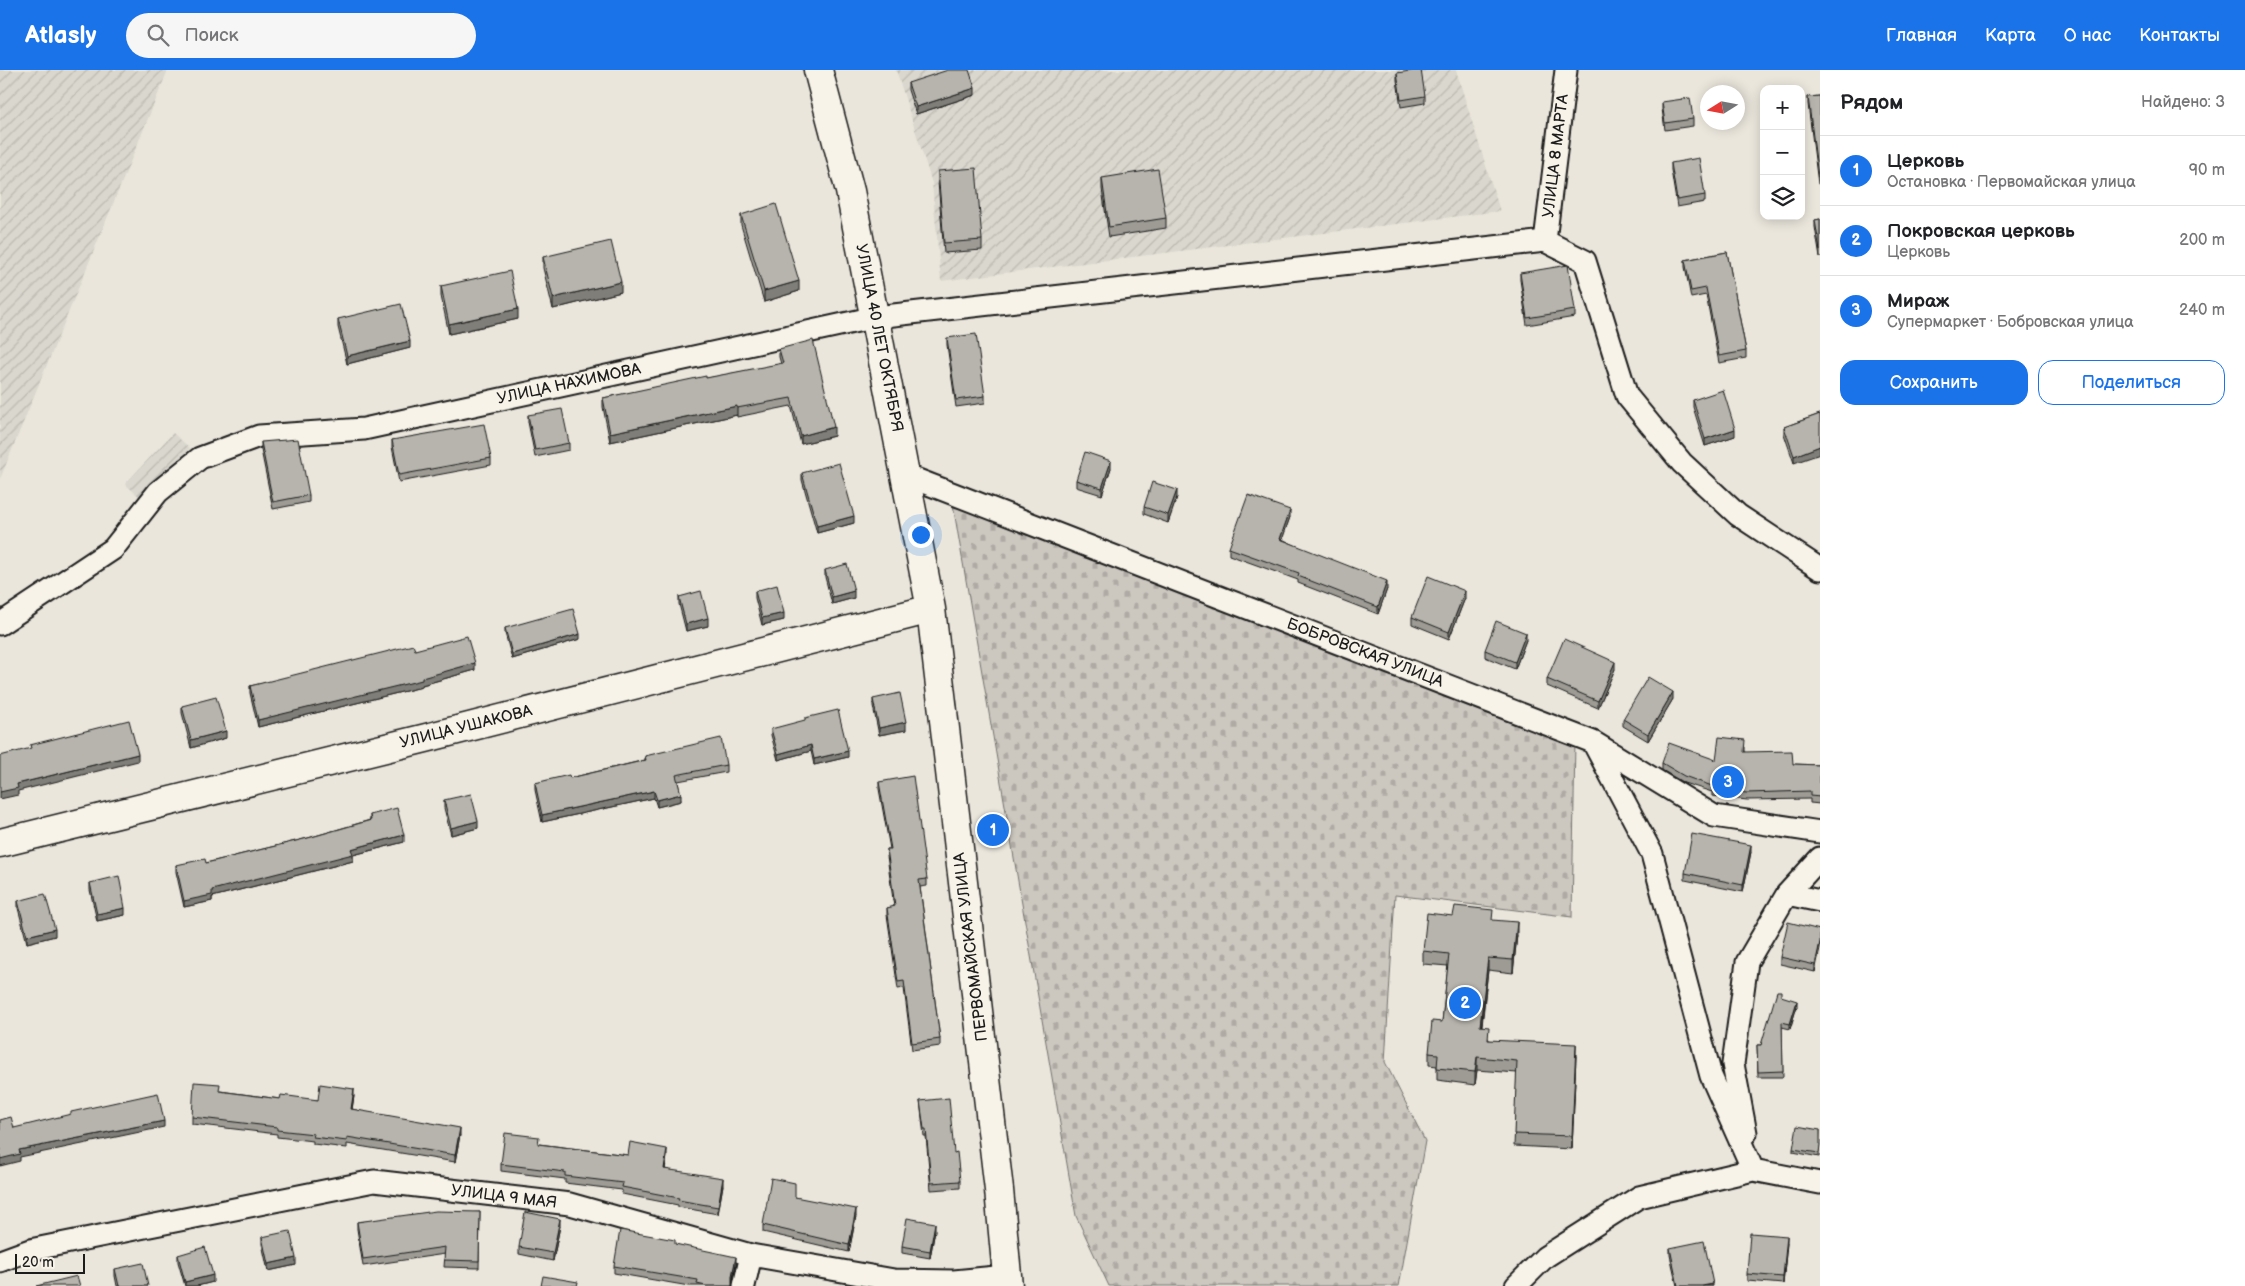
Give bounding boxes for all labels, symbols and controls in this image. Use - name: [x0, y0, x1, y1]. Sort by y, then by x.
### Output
- search box: [126, 13, 476, 58]
- text: Atlasly: [25, 21, 96, 50]
- icon: search: [144, 21, 172, 49]
- text: Поиск: [184, 24, 239, 47]
- text: Главная: [1886, 25, 1957, 46]
- text: Карта: [1985, 25, 2036, 46]
- text: О нас: [2064, 25, 2111, 46]
- text: Контакты: [2139, 25, 2220, 46]
- north arrow: [1700, 85, 1745, 130]
- map controls: [1760, 85, 1805, 220]
- button: +: [1760, 85, 1805, 130]
- text: Рядом: [1840, 90, 1903, 115]
- street label: УЛИЦА 8 МАРТА: [1539, 93, 1573, 219]
- text: Найдено: 3: [2141, 93, 2225, 112]
- button: −: [1760, 130, 1805, 175]
- text: Церковь: [1887, 150, 1964, 173]
- text: 1: [1853, 161, 1859, 180]
- text: 90 m: [2189, 161, 2225, 180]
- text: Остановка · Первомайская улица: [1887, 173, 2136, 192]
- button: layers: [1760, 175, 1805, 220]
- text: Покровская церковь: [1887, 220, 2075, 243]
- text: 2: [1851, 231, 1861, 250]
- text: 200 m: [2179, 231, 2225, 250]
- street label: УЛИЦА 40 ЛЕТ ОКТЯБРЯ: [851, 242, 907, 434]
- text: Церковь: [1887, 243, 1950, 262]
- text: Мираж: [1887, 290, 1949, 313]
- text: 3: [1851, 301, 1861, 320]
- text: 240 m: [2179, 301, 2225, 320]
- text: Супермаркет · Бобровская улица: [1887, 313, 2134, 332]
- street label: УЛИЦА НАХИМОВА: [495, 359, 643, 409]
- button: Сохранить: [1840, 360, 2028, 405]
- button: Поделиться: [2038, 360, 2225, 405]
- your location: [908, 522, 934, 548]
- street label: БОБРОВСКАЯ УЛИЦА: [1284, 614, 1446, 692]
- street label: УЛИЦА УШАКОВА: [398, 701, 534, 753]
- pin: 3: [1712, 763, 1744, 801]
- pin: 1: [977, 811, 1009, 849]
- street label: ПЕРВОМАЙСКАЯ УЛИЦА: [950, 851, 992, 1042]
- pin: 2: [1449, 984, 1481, 1022]
- street label: УЛИЦА 9 МАЯ: [450, 1181, 558, 1213]
- scale bar: [15, 1251, 85, 1274]
- text: 20 m: [22, 1254, 54, 1271]

